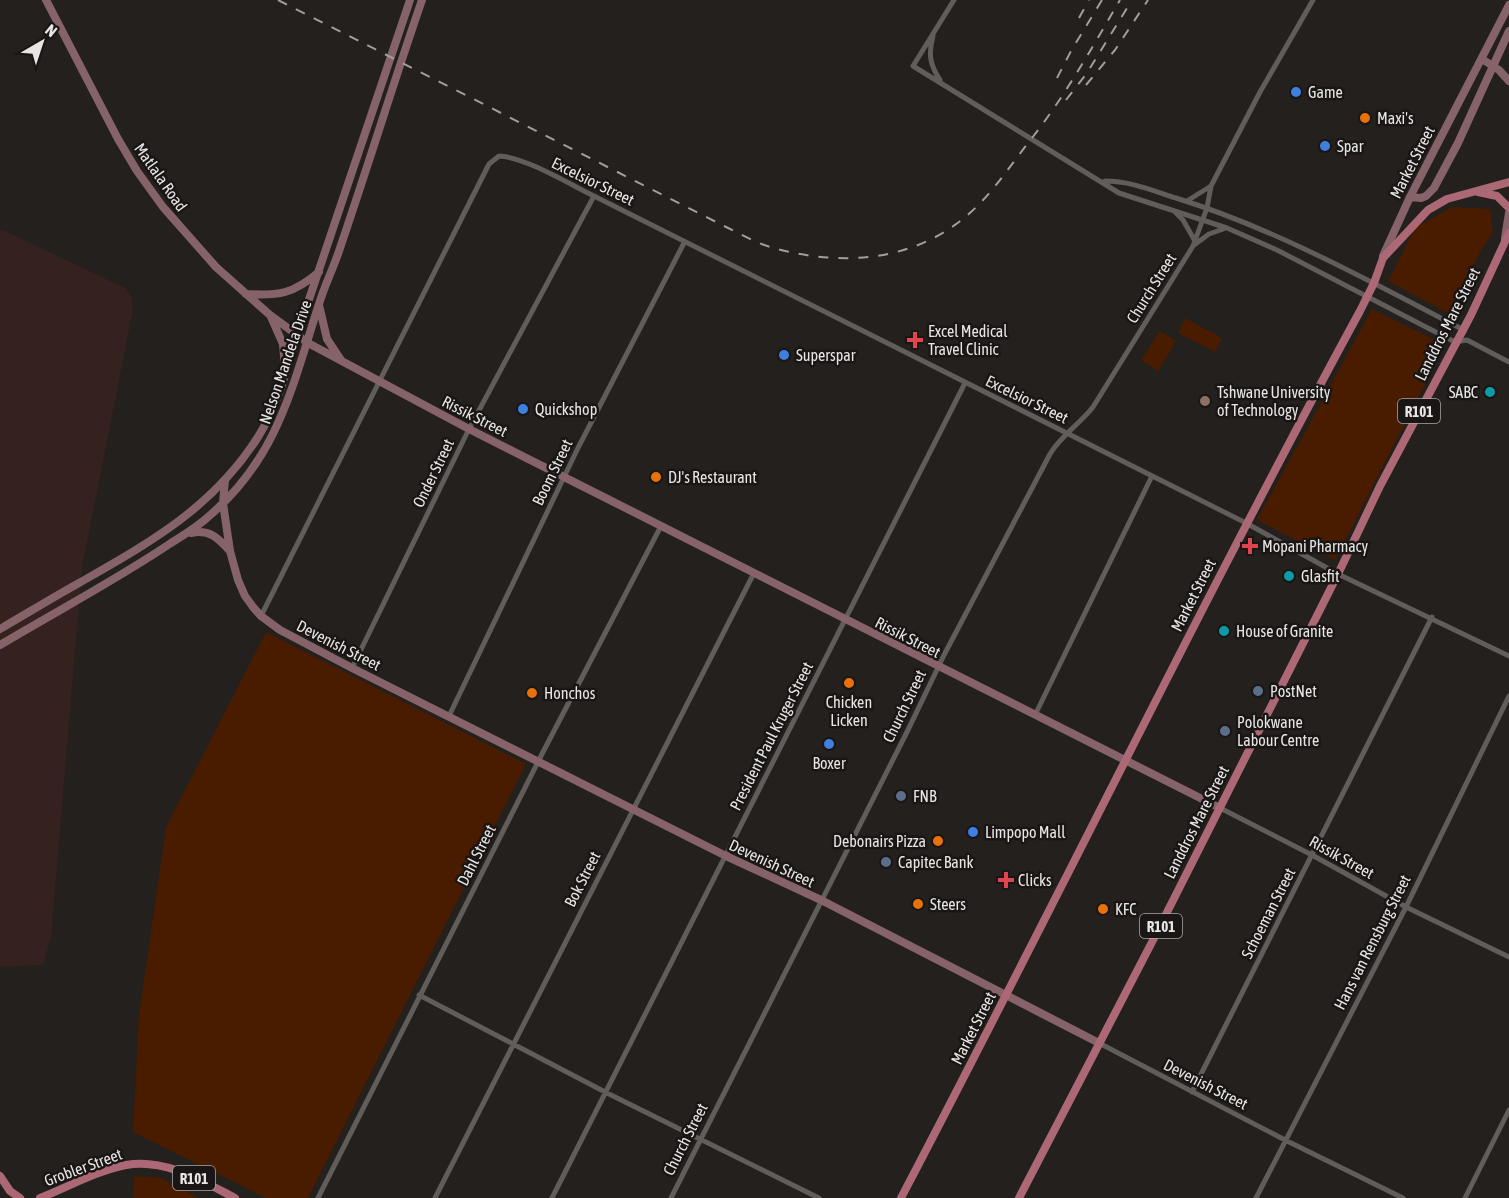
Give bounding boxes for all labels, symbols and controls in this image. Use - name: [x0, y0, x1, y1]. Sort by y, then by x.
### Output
- north arrow: [12, 12, 72, 72]
- text: N: [42, 20, 61, 40]
- place label: Game: [1308, 83, 1343, 101]
- marker: Game: [1289, 85, 1303, 99]
- place label: Maxi's: [1377, 109, 1414, 127]
- marker: Maxi's: [1358, 111, 1372, 125]
- street label: Market Street: [1386, 122, 1438, 201]
- place label: Spar: [1337, 137, 1364, 156]
- marker: Spar: [1318, 139, 1332, 153]
- street label: Matlala Road: [131, 140, 191, 214]
- street label: Excelsior Street: [549, 153, 637, 209]
- street label: Church Street: [1123, 250, 1180, 326]
- street label: Landdros Mare Street: [1411, 264, 1483, 383]
- street label: Nelson Mandela Drive: [255, 298, 315, 426]
- place label: Excel Medical Travel Clinic: [928, 322, 1008, 358]
- marker: Excel Medical Travel Clinic: [906, 331, 924, 349]
- place label: Superspar: [796, 346, 856, 365]
- marker: Superspar: [777, 348, 791, 362]
- street label: Excelsior Street: [983, 371, 1071, 427]
- place label: Tshwane University of Technology: [1217, 383, 1331, 420]
- place label: SABC: [1449, 383, 1478, 401]
- marker: SABC: [1483, 385, 1497, 399]
- street label: Rissik Street: [439, 392, 511, 440]
- marker: Tshwane University of Technology: [1198, 394, 1212, 408]
- road number: R101: [1398, 399, 1440, 423]
- place label: Quickshop: [535, 400, 597, 419]
- marker: Quickshop: [516, 402, 530, 416]
- street label: Onder Street: [409, 435, 457, 510]
- street label: Boom Street: [528, 436, 576, 508]
- place label: DJ's Restaurant: [668, 468, 757, 486]
- marker: DJ's Restaurant: [649, 470, 663, 484]
- place label: Mopani Pharmacy: [1262, 537, 1369, 556]
- marker: Mopani Pharmacy: [1243, 539, 1257, 553]
- street label: Market Street: [1167, 555, 1219, 634]
- place label: Glasfit: [1301, 567, 1340, 585]
- marker: Glasfit: [1282, 569, 1296, 583]
- street label: Rissik Street: [872, 613, 944, 661]
- street label: Devenish Street: [294, 616, 384, 674]
- place label: House of Granite: [1236, 622, 1333, 640]
- marker: House of Granite: [1217, 624, 1231, 638]
- street label: President Paul Kruger Street: [726, 659, 817, 814]
- street label: Church Street: [879, 666, 929, 745]
- marker: Chicken Licken: [842, 676, 856, 690]
- place label: PostNet: [1270, 682, 1317, 700]
- place label: Honchos: [544, 684, 596, 702]
- marker: PostNet: [1251, 684, 1265, 698]
- marker: Honchos: [525, 686, 539, 700]
- place label: Chicken Licken: [826, 693, 872, 729]
- place label: Polokwane Labour Centre: [1237, 713, 1319, 749]
- marker: Polokwane Labour Centre: [1218, 724, 1232, 738]
- marker: Boxer: [822, 737, 836, 751]
- place label: Boxer: [812, 754, 846, 772]
- street label: Landdros Mare Street: [1160, 762, 1232, 881]
- place label: FNB: [913, 787, 937, 805]
- marker: FNB: [894, 789, 908, 803]
- street label: Dahl Street: [453, 821, 499, 888]
- place label: Limpopo Mall: [985, 823, 1066, 842]
- marker: Limpopo Mall: [966, 825, 980, 839]
- place label: Debonairs Pizza: [833, 832, 926, 850]
- street label: Rissik Street: [1307, 832, 1378, 882]
- marker: Debonairs Pizza: [931, 834, 945, 848]
- street label: Devenish Street: [727, 835, 818, 891]
- street label: Bok Street: [560, 848, 604, 910]
- place label: Capitec Bank: [898, 853, 973, 872]
- marker: Capitec Bank: [879, 855, 893, 869]
- street label: Schoeman Street: [1237, 864, 1299, 961]
- place label: Clicks: [1018, 871, 1052, 889]
- street label: Hans van Rensburg Street: [1330, 871, 1415, 1013]
- marker: Clicks: [999, 873, 1013, 887]
- place label: Steers: [930, 895, 966, 913]
- marker: Steers: [911, 897, 925, 911]
- place label: KFC: [1115, 900, 1137, 918]
- marker: KFC: [1096, 902, 1110, 916]
- road number: R101: [1140, 914, 1182, 938]
- street label: Market Street: [947, 988, 999, 1067]
- street label: Devenish Street: [1161, 1055, 1251, 1113]
- street label: Church Street: [659, 1100, 711, 1178]
- street label: Grobler Street: [42, 1144, 125, 1189]
- road number: R101: [173, 1166, 215, 1190]

